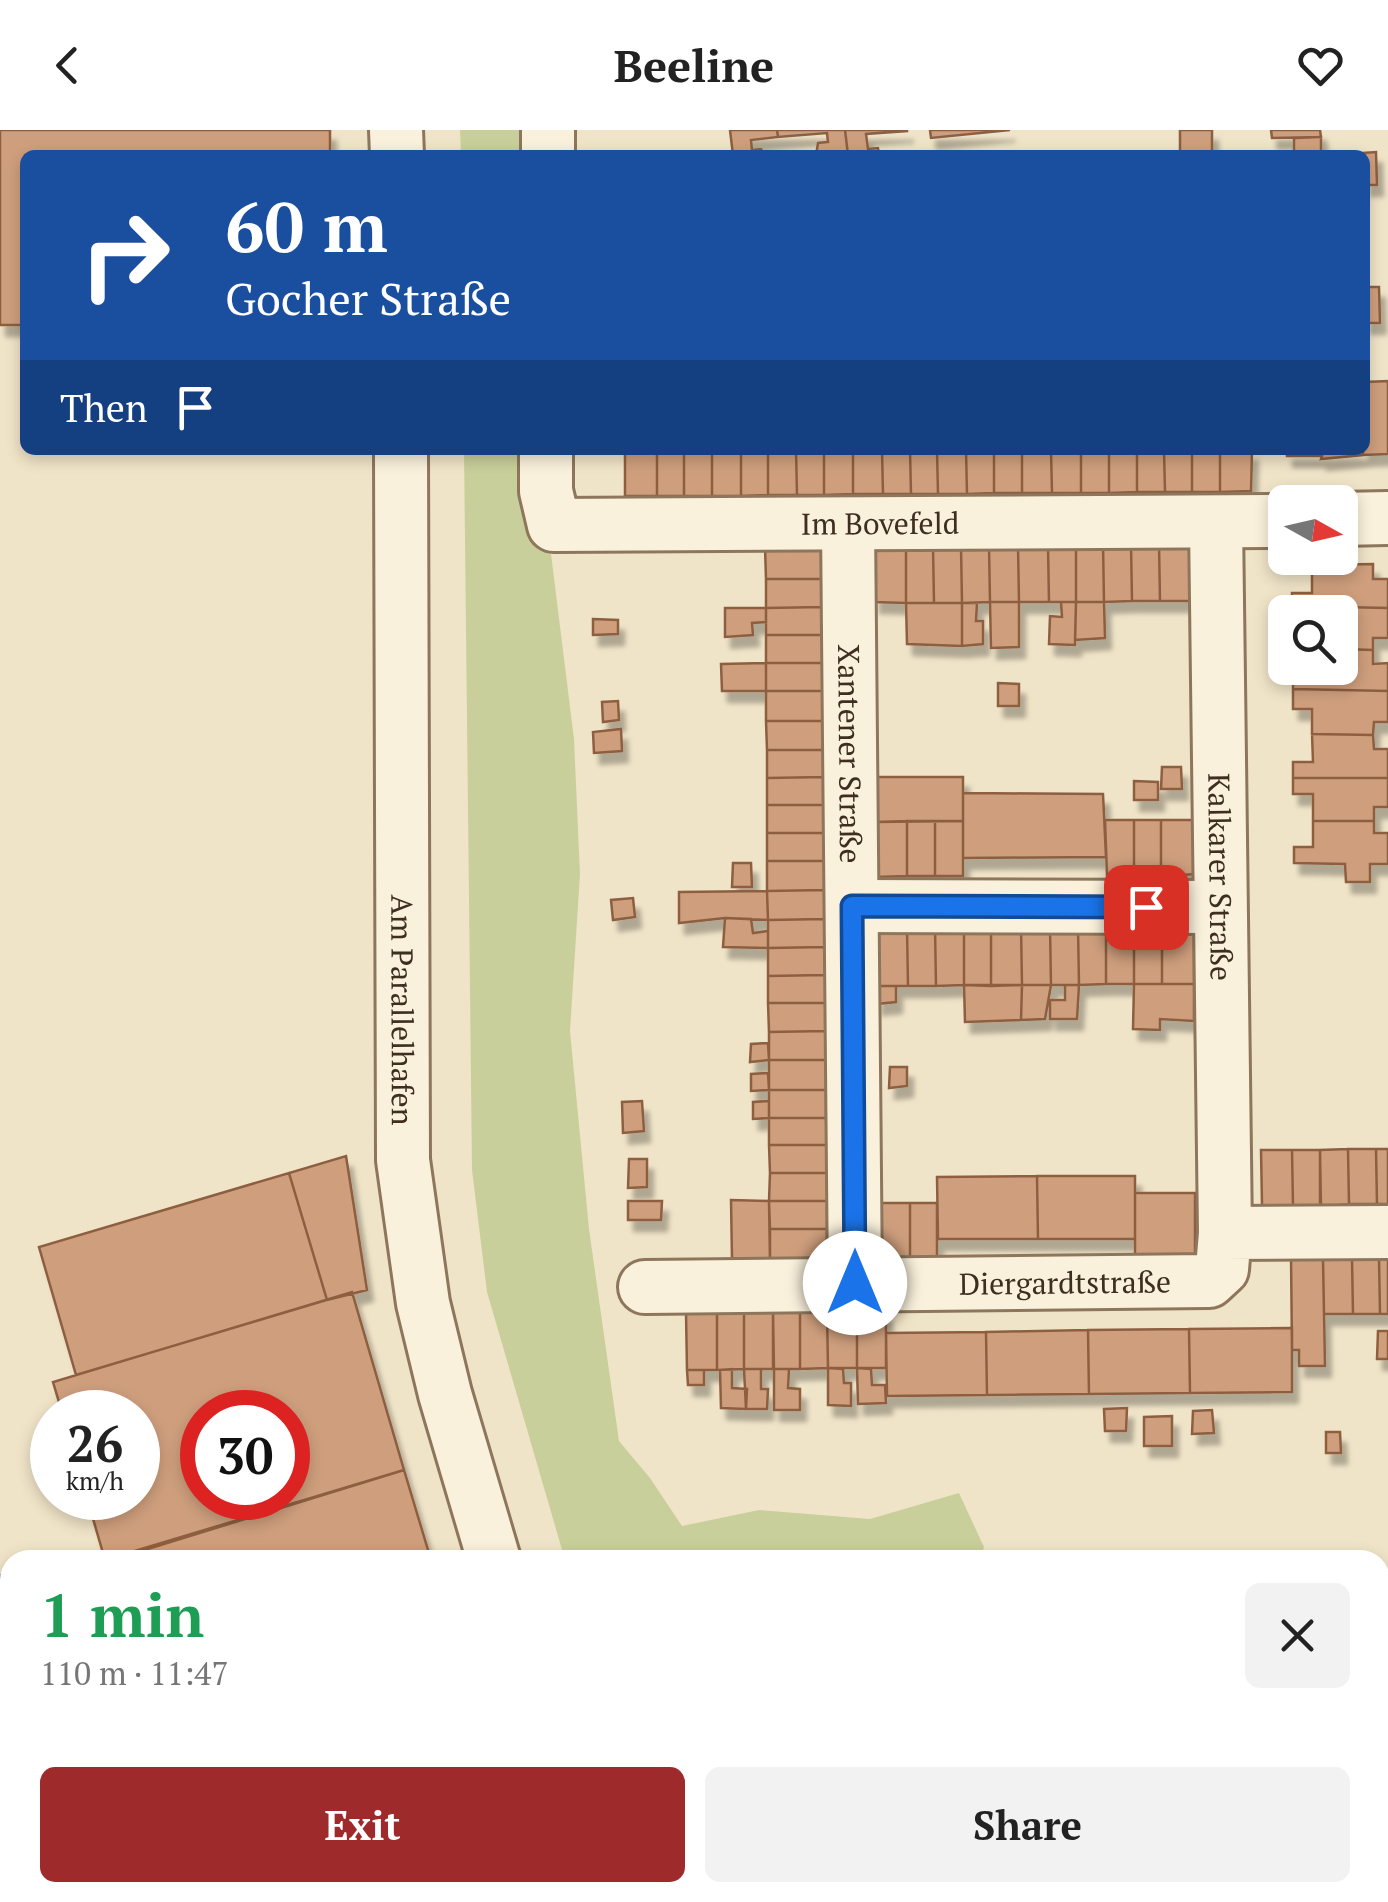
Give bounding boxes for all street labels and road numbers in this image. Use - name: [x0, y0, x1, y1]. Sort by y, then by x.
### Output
- street label: Im Bovefeld: [801, 503, 959, 544]
- street label: Xantener Straße: [829, 644, 871, 864]
- street label: Kalkarer Straße: [1199, 773, 1242, 981]
- street label: Am Parallelhafen: [382, 894, 423, 1126]
- street label: Diergardtstraße: [959, 1261, 1171, 1304]

